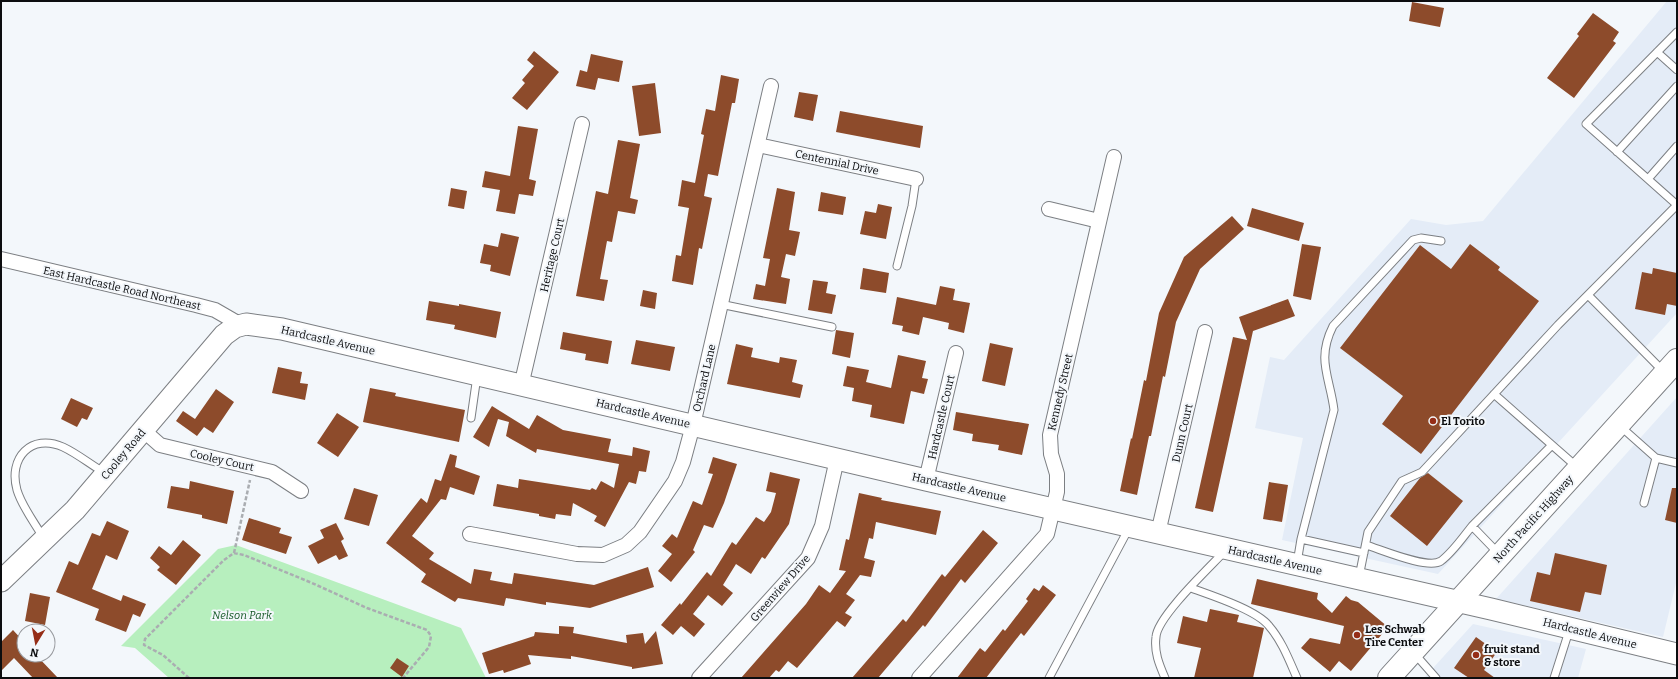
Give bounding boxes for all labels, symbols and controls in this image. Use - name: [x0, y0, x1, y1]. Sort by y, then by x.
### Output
- street label: Centennial Drive: [794, 147, 880, 178]
- street label: Heritage Court: [538, 217, 567, 293]
- street label: East Hardcastle Road Northeast: [42, 264, 202, 313]
- street label: Hardcastle Avenue: [279, 323, 376, 358]
- street label: Orchard Lane: [690, 343, 719, 413]
- street label: Kennedy Street: [1045, 352, 1076, 432]
- street label: Hardcastle Court: [925, 374, 958, 461]
- street label: Hardcastle Avenue: [594, 396, 691, 431]
- street label: Dunn Court: [1169, 403, 1196, 464]
- place label: El Torito: [1441, 415, 1485, 428]
- marker: El Torito: [1428, 416, 1438, 426]
- street label: Cooley Road: [98, 426, 149, 482]
- street label: Cooley Court: [189, 447, 255, 474]
- street label: Hardcastle Avenue: [910, 470, 1007, 505]
- street label: North Pacific Highway: [1491, 473, 1576, 566]
- street label: Hardcastle Avenue: [1226, 543, 1323, 578]
- street label: Greenview Drive: [748, 552, 813, 624]
- park label: Nelson Park: [212, 609, 273, 622]
- street label: Hardcastle Avenue: [1542, 616, 1638, 651]
- north arrow: [16, 623, 56, 663]
- place label: Les Schwab Tire Center: [1365, 623, 1425, 649]
- marker: Les Schwab Tire Center: [1352, 630, 1362, 640]
- place label: fruit stand & store: [1484, 643, 1540, 669]
- text: N: [29, 645, 40, 659]
- marker: fruit stand & store: [1471, 650, 1481, 660]

